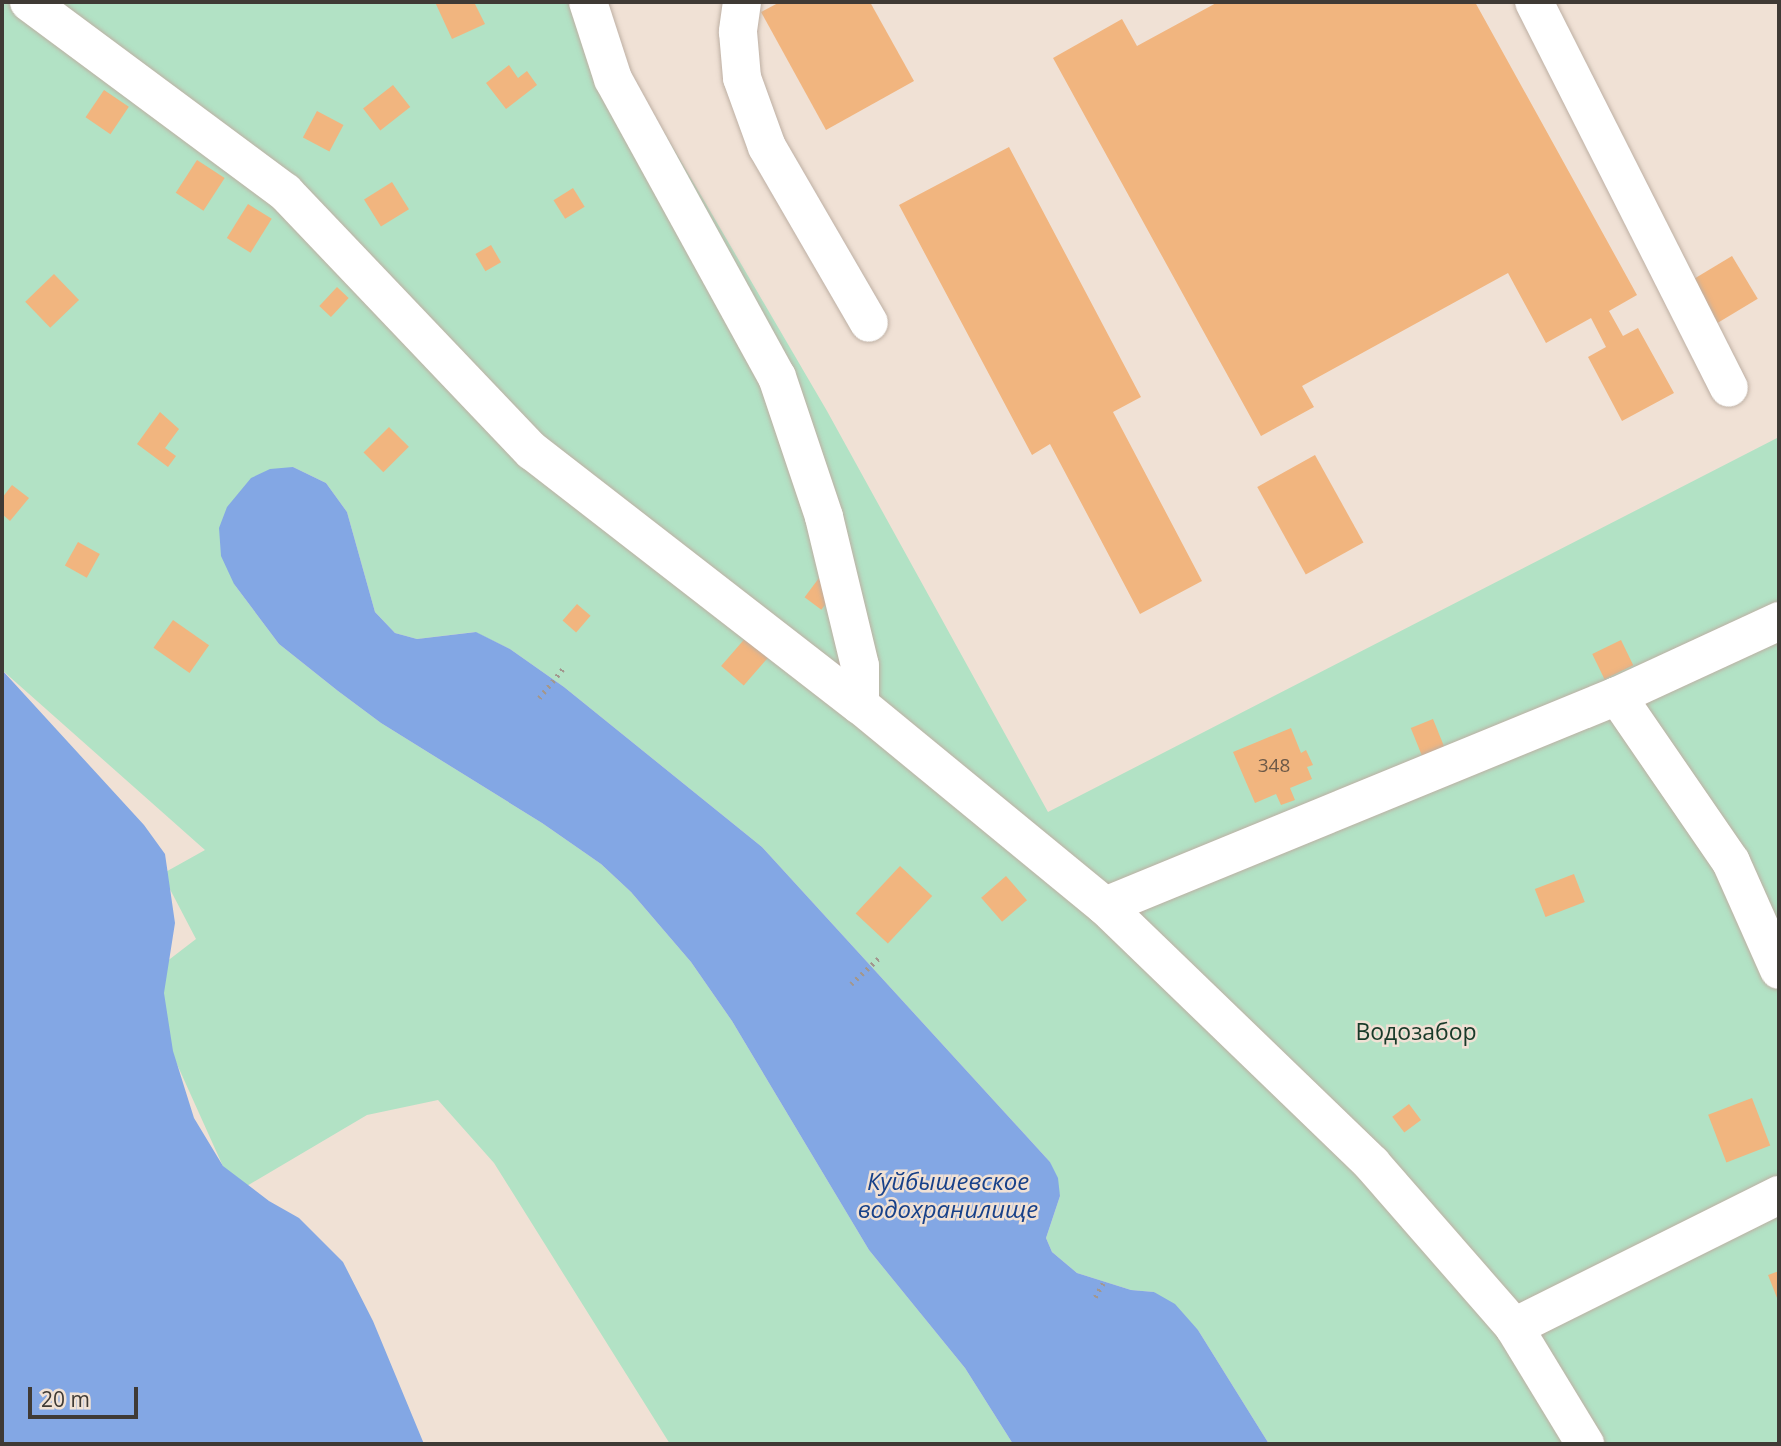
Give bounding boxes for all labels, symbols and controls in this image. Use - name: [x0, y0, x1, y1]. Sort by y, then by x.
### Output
- house number: 348: [1258, 755, 1290, 777]
- park label: Водозабор: [1355, 1017, 1477, 1045]
- water label: Куйбышевское водохранилище: [858, 1167, 1038, 1223]
- scale bar: [32, 1372, 142, 1416]
- text: 20 m: [41, 1385, 90, 1413]

